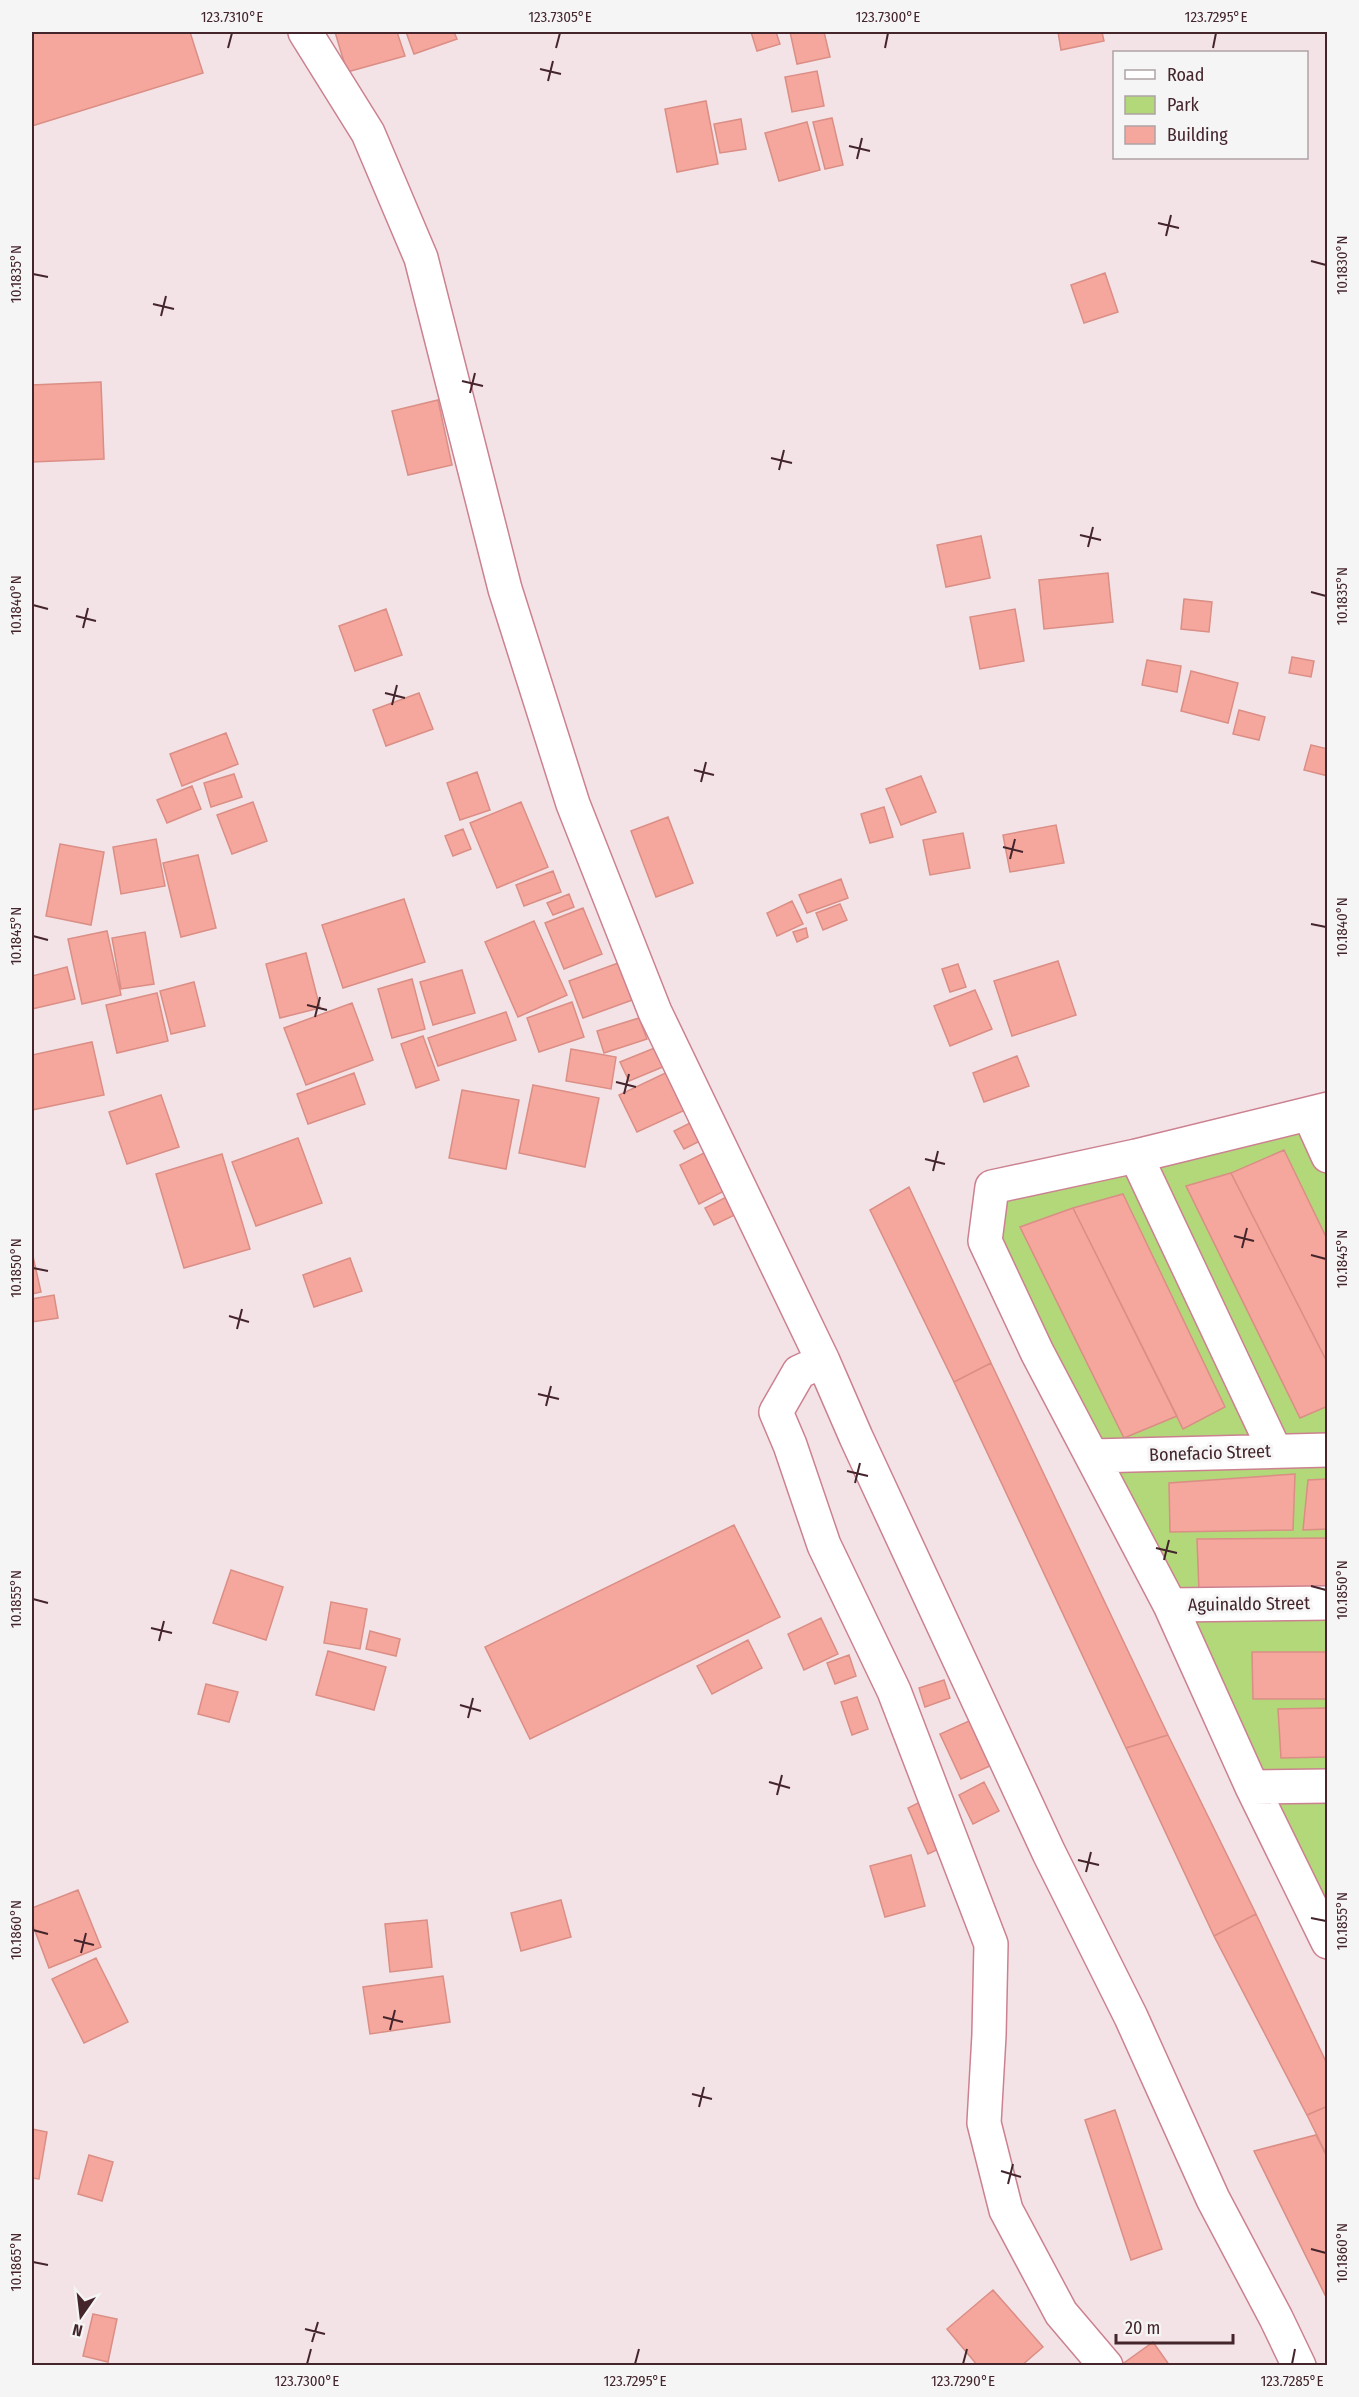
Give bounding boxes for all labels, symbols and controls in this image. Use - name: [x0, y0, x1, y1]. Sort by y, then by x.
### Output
- text: 123.7310°E: [201, 8, 263, 26]
- text: 123.7305°E: [528, 8, 592, 26]
- text: 123.7300°E: [856, 8, 920, 26]
- text: 123.7295°E: [1185, 8, 1247, 26]
- legend: [1113, 51, 1308, 159]
- text: Road: [1167, 64, 1204, 86]
- text: Park: [1167, 94, 1200, 116]
- text: Building: [1167, 124, 1228, 146]
- text: 10.1830°N: [1333, 235, 1351, 295]
- text: 10.1835°N: [7, 245, 25, 303]
- text: 10.1835°N: [1333, 567, 1351, 625]
- text: 10.1840°N: [7, 575, 25, 635]
- text: 10.1840°N: [1333, 897, 1351, 957]
- text: 10.1845°N: [7, 907, 25, 965]
- text: 10.1845°N: [1333, 1230, 1351, 1288]
- text: 10.1850°N: [7, 1238, 25, 1298]
- street label: Bonefacio Street: [1149, 1440, 1271, 1466]
- text: 10.1850°N: [1333, 1560, 1351, 1620]
- text: 10.1855°N: [7, 1570, 25, 1628]
- street label: Aguinaldo Street: [1188, 1592, 1310, 1616]
- text: 10.1855°N: [1333, 1892, 1351, 1950]
- text: 10.1860°N: [7, 1900, 25, 1960]
- text: 10.1860°N: [1333, 2223, 1351, 2283]
- text: 10.1865°N: [7, 2233, 25, 2291]
- north arrow: [51, 2286, 111, 2346]
- scale bar: [1116, 2307, 1233, 2345]
- text: 20 m: [1125, 2317, 1160, 2339]
- text: N: [71, 2320, 84, 2340]
- text: 123.7300°E: [275, 2372, 339, 2390]
- text: 123.7295°E: [604, 2372, 666, 2390]
- text: 123.7290°E: [931, 2372, 995, 2390]
- text: 123.7285°E: [1260, 2372, 1324, 2390]

